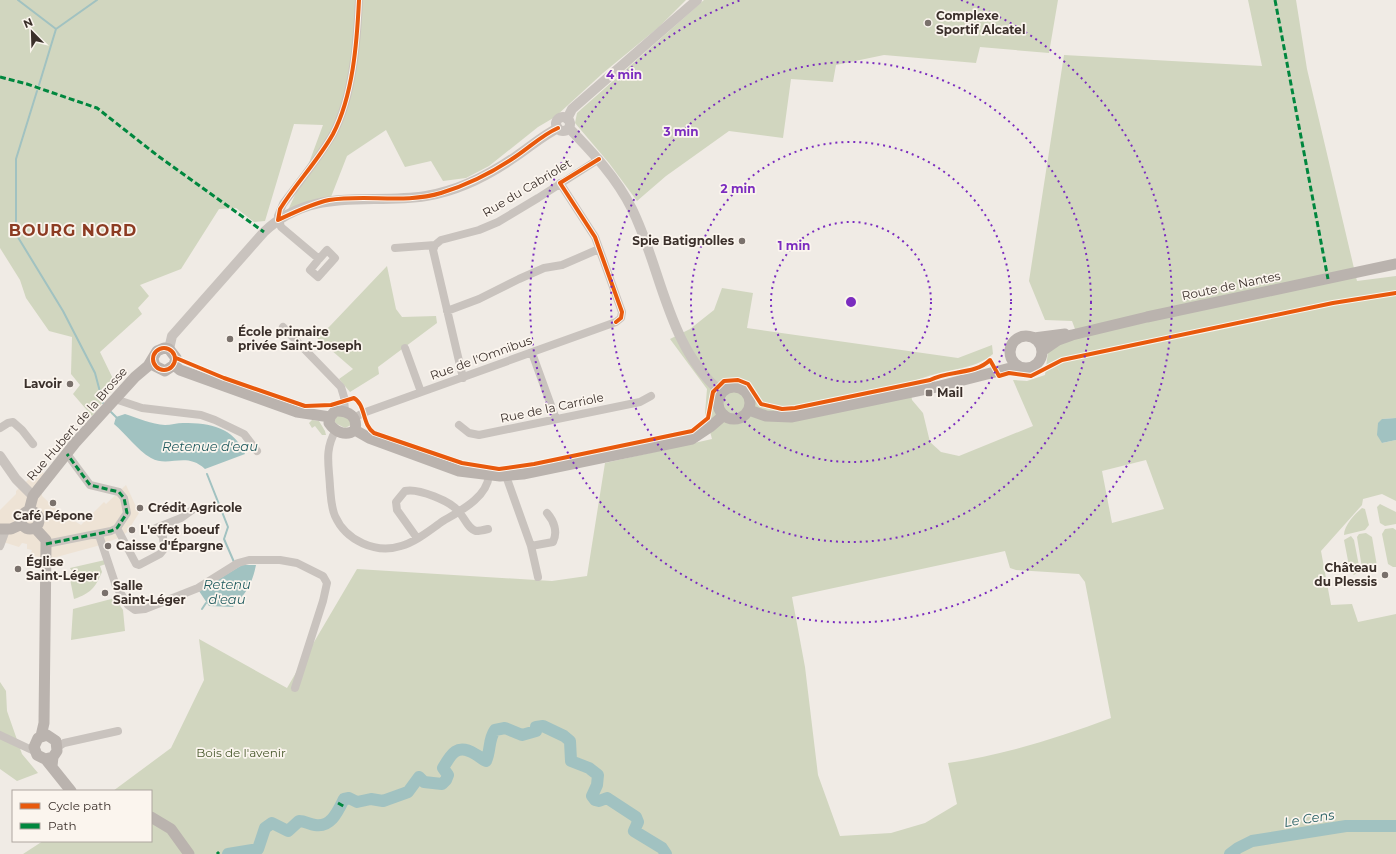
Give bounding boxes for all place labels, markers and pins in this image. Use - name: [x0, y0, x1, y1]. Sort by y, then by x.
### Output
- place label: Complexe Sportif Alcatel: [936, 8, 1026, 37]
- marker: Complexe Sportif Alcatel: [923, 18, 933, 28]
- place label: Spie Batignolles: [632, 233, 735, 248]
- marker: Spie Batignolles: [737, 236, 747, 246]
- centre of rings: [844, 295, 858, 309]
- place label: École primaire privée Saint-Joseph: [238, 324, 362, 353]
- marker: École primaire privée Saint-Joseph: [225, 334, 235, 344]
- place label: Lavoir: [24, 376, 62, 391]
- marker: Lavoir: [65, 379, 75, 389]
- place label: Mail: [937, 385, 963, 400]
- marker: Mail: [924, 388, 934, 398]
- marker: Café Pépone: [48, 498, 58, 508]
- place label: Crédit Agricole: [148, 500, 243, 515]
- marker: Crédit Agricole: [135, 503, 145, 513]
- place label: Café Pépone: [13, 508, 93, 523]
- place label: L'effet boeuf: [140, 522, 221, 537]
- marker: L'effet boeuf: [127, 525, 137, 535]
- place label: Caisse d'Épargne: [116, 538, 224, 553]
- marker: Caisse d'Épargne: [103, 541, 113, 551]
- place label: Église Saint-Léger: [26, 554, 99, 583]
- place label: Château du Plessis: [1314, 560, 1378, 589]
- marker: Église Saint-Léger: [13, 564, 23, 574]
- marker: Château du Plessis: [1380, 570, 1390, 580]
- place label: Salle Saint-Léger: [113, 578, 186, 607]
- marker: Salle Saint-Léger: [100, 588, 110, 598]

